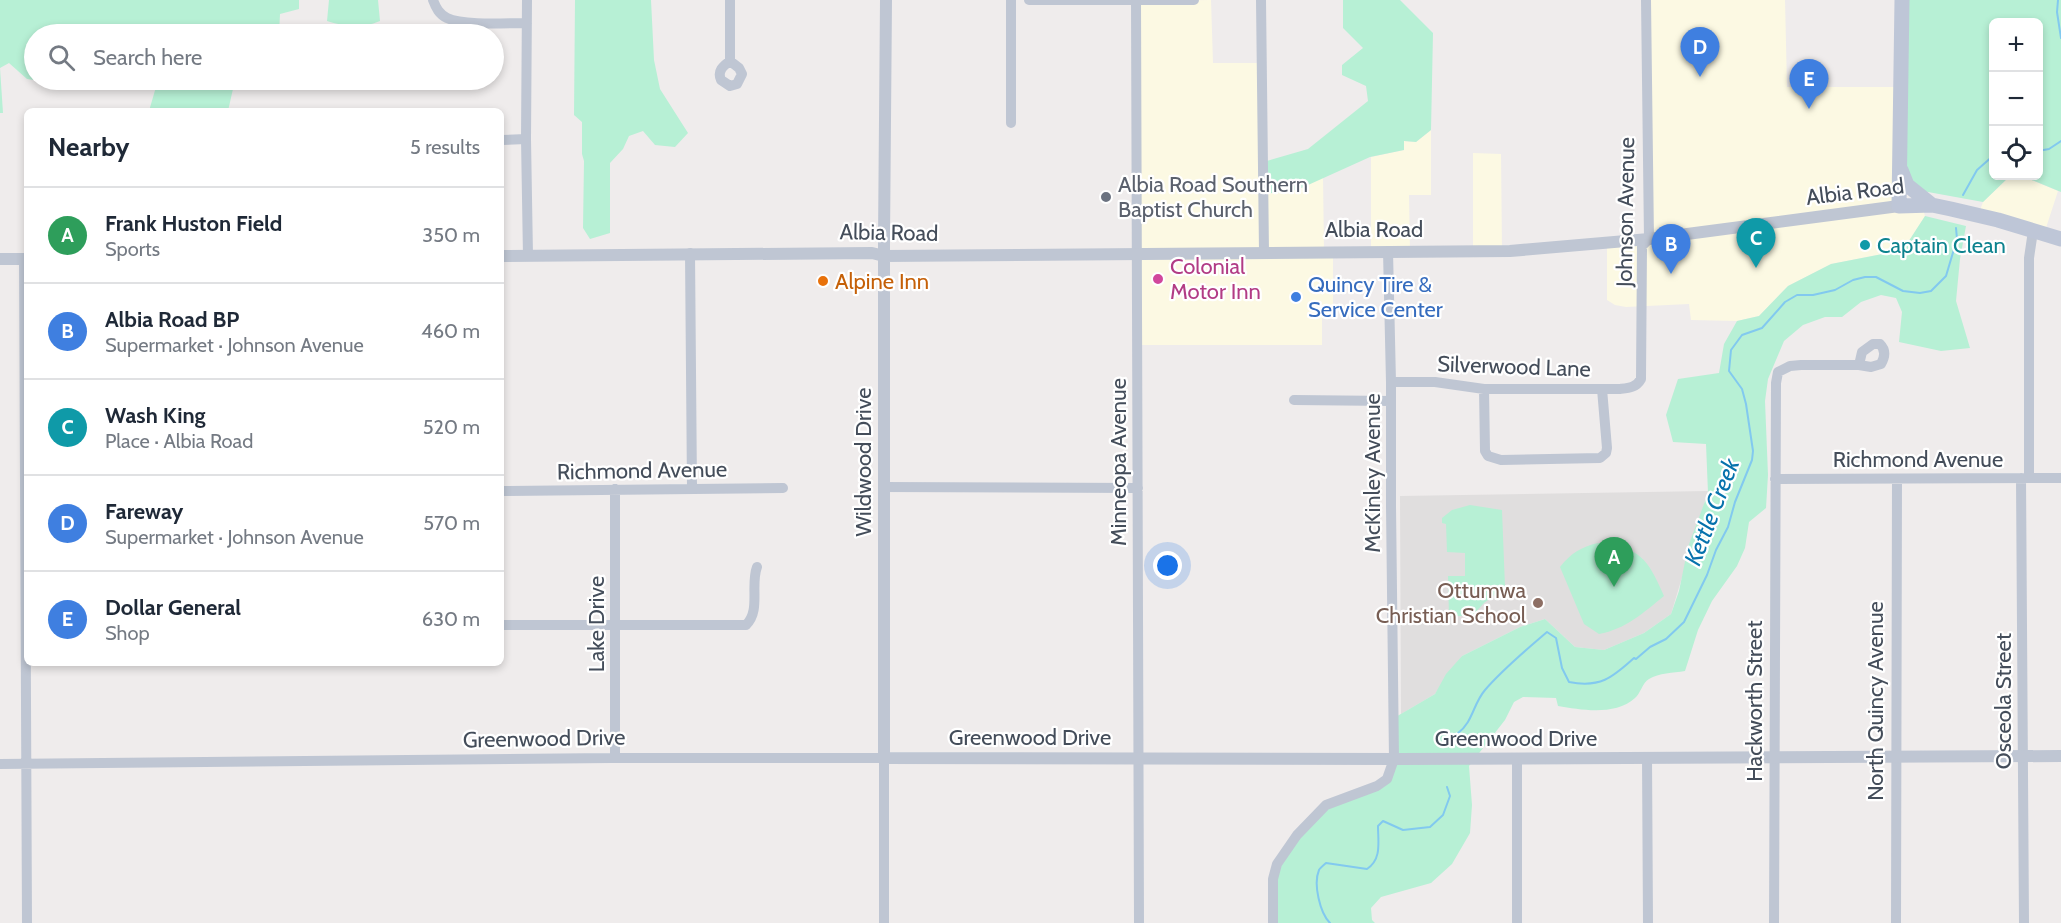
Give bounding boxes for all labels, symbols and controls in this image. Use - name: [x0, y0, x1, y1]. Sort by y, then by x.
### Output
- map controls: [1989, 18, 2043, 180]
- button: +: [1989, 18, 2043, 72]
- search box: [24, 24, 504, 90]
- pin: D: [1680, 28, 1720, 77]
- icon: search: [45, 41, 78, 74]
- text: Search here: [93, 44, 202, 71]
- pin: E: [1790, 60, 1828, 109]
- button: −: [1989, 72, 2043, 126]
- button: locate: [1989, 126, 2043, 180]
- text: Nearby: [48, 131, 129, 163]
- text: 5 results: [410, 135, 480, 159]
- street label: Johnson Avenue: [1611, 137, 1640, 288]
- place label: Albia Road Southern Baptist Church: [1118, 171, 1308, 223]
- street label: Albia Road: [1804, 172, 1906, 211]
- marker: Albia Road Southern Baptist Church: [1099, 190, 1113, 204]
- text: Frank Huston Field: [105, 210, 282, 237]
- street label: Albia Road: [1325, 216, 1423, 243]
- street label: Albia Road: [839, 218, 939, 247]
- pin: C: [1736, 218, 1776, 268]
- text: A: [61, 223, 74, 247]
- text: 350 m: [422, 223, 480, 247]
- pin: B: [1652, 224, 1690, 274]
- place label: Captain Clean: [1877, 232, 2006, 259]
- text: Sports: [105, 237, 160, 261]
- marker: Captain Clean: [1858, 238, 1872, 252]
- place label: Colonial Motor Inn: [1170, 253, 1261, 305]
- place label: Alpine Inn: [835, 268, 929, 295]
- place label: Quincy Tire & Service Center: [1308, 271, 1443, 323]
- marker: Colonial Motor Inn: [1151, 272, 1165, 286]
- marker: Alpine Inn: [816, 274, 830, 288]
- marker: Quincy Tire & Service Center: [1289, 290, 1303, 304]
- text: Albia Road BP: [105, 306, 239, 333]
- text: B: [61, 319, 74, 343]
- text: 460 m: [421, 319, 480, 343]
- text: Supermarket · Johnson Avenue: [105, 333, 364, 357]
- street label: Silverwood Lane: [1437, 350, 1591, 383]
- street label: Minneopa Avenue: [1105, 378, 1132, 546]
- street label: Wildwood Drive: [850, 387, 877, 537]
- street label: McKinley Avenue: [1359, 393, 1386, 553]
- text: Wash King: [105, 402, 206, 429]
- text: C: [61, 415, 74, 439]
- text: 520 m: [423, 415, 480, 439]
- text: Place · Albia Road: [105, 429, 253, 453]
- street label: Richmond Avenue: [1833, 446, 2003, 473]
- water label: Kettle Creek: [1678, 454, 1745, 569]
- street label: Richmond Avenue: [557, 456, 727, 485]
- text: Fareway: [105, 498, 183, 525]
- text: D: [60, 511, 75, 535]
- text: 570 m: [423, 511, 480, 535]
- text: Supermarket · Johnson Avenue: [105, 525, 364, 549]
- pin: A: [1594, 538, 1634, 587]
- your location: [1153, 551, 1182, 580]
- street label: Lake Drive: [583, 576, 610, 672]
- place label: Ottumwa Christian School: [1376, 577, 1527, 629]
- text: Dollar General: [105, 594, 241, 621]
- marker: Ottumwa Christian School: [1531, 596, 1545, 610]
- street label: North Quincy Avenue: [1862, 601, 1889, 801]
- text: E: [62, 607, 73, 631]
- text: 630 m: [422, 607, 480, 631]
- street label: Hackworth Street: [1741, 620, 1768, 782]
- text: Shop: [105, 621, 150, 645]
- street label: Osceola Street: [1990, 632, 2017, 769]
- street label: Greenwood Drive: [463, 724, 625, 753]
- street label: Greenwood Drive: [949, 724, 1111, 751]
- street label: Greenwood Drive: [1435, 725, 1597, 752]

